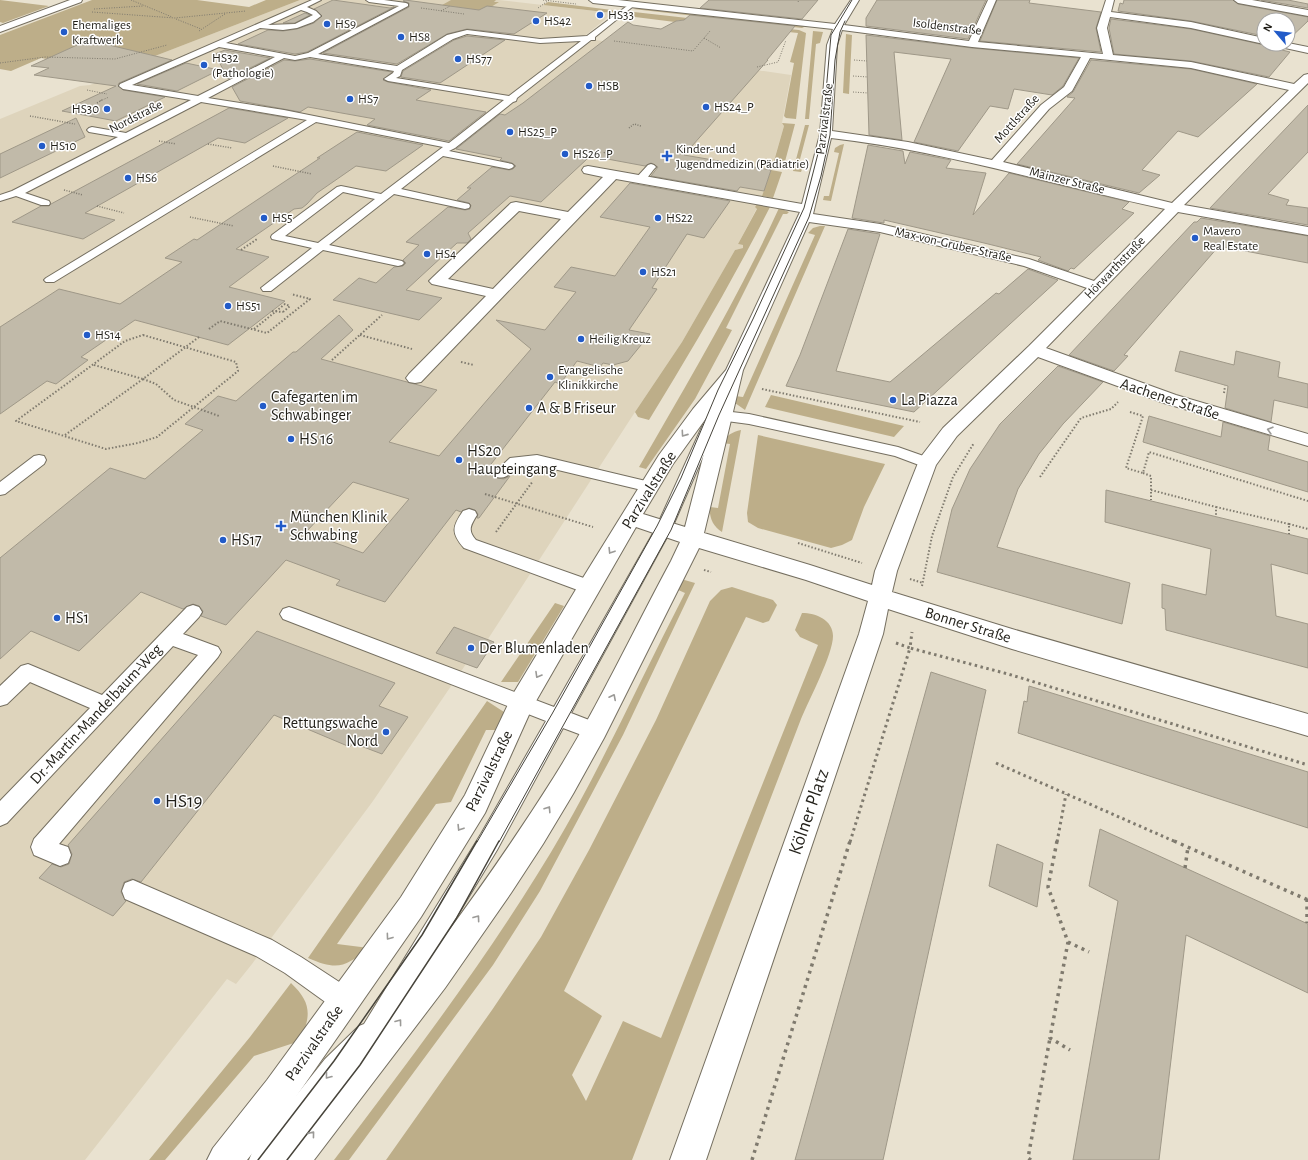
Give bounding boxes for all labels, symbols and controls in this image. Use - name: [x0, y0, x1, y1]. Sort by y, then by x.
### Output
- place label: HS33: [608, 9, 634, 22]
- marker: HS33: [595, 10, 605, 20]
- north arrow: [1256, 12, 1296, 52]
- place label: HS42: [544, 15, 571, 28]
- marker: HS42: [531, 16, 541, 26]
- street label: Isoldenstraße: [912, 16, 982, 38]
- place label: HS9: [335, 18, 356, 31]
- place label: Ehemaliges Kraftwerk: [72, 19, 131, 47]
- marker: HS9: [322, 19, 332, 29]
- text: N: [1261, 22, 1274, 34]
- marker: Ehemaliges Kraftwerk: [59, 27, 69, 37]
- place label: HS8: [409, 31, 430, 44]
- marker: HS8: [396, 32, 406, 42]
- place label: HS32 (Pathologie): [212, 52, 275, 80]
- place label: HS77: [466, 53, 492, 66]
- marker: HS77: [453, 54, 463, 64]
- marker: HS32 (Pathologie): [199, 60, 209, 70]
- place label: HSB: [597, 80, 619, 93]
- marker: HSB: [584, 81, 594, 91]
- street label: Parzivalstraße: [814, 83, 836, 155]
- street label: Mottlstraße: [992, 92, 1042, 146]
- place label: HS7: [358, 93, 379, 106]
- marker: HS7: [345, 94, 355, 104]
- street label: Nordstraße: [107, 98, 165, 136]
- place label: HS24_P: [714, 101, 754, 114]
- marker: HS24_P: [701, 102, 711, 112]
- place label: HS30: [72, 103, 99, 116]
- marker: HS30: [102, 104, 112, 114]
- place label: HS25_P: [518, 126, 557, 139]
- marker: HS25_P: [505, 127, 515, 137]
- place label: HS10: [50, 140, 77, 153]
- marker: HS10: [37, 141, 47, 151]
- place label: Kinder- und Jugendmedizin (Pädiatrie): [676, 143, 809, 171]
- place label: HS26_P: [573, 148, 613, 161]
- marker: HS26_P: [560, 149, 570, 159]
- marker: Kinder- und Jugendmedizin (Pädiatrie): [661, 150, 673, 162]
- street label: Mainzer Straße: [1028, 165, 1106, 197]
- place label: HS6: [136, 172, 157, 185]
- marker: HS6: [123, 173, 133, 183]
- place label: HS5: [272, 212, 292, 225]
- place label: HS22: [666, 212, 693, 225]
- marker: HS5: [259, 213, 269, 223]
- marker: HS22: [653, 213, 663, 223]
- street label: Max-von-Gruber-Straße: [893, 225, 1013, 265]
- place label: Mavero Real Estate: [1203, 225, 1258, 253]
- marker: Mavero Real Estate: [1190, 233, 1200, 243]
- street label: Hörwarthstraße: [1082, 234, 1148, 302]
- place label: HS4: [435, 248, 456, 261]
- marker: HS4: [422, 249, 432, 259]
- place label: HS21: [651, 266, 676, 279]
- marker: HS21: [638, 267, 648, 277]
- place label: HS51: [236, 300, 261, 313]
- marker: HS51: [223, 301, 233, 311]
- place label: HS14: [95, 329, 121, 342]
- marker: HS14: [82, 330, 92, 340]
- place label: Heilig Kreuz: [589, 333, 651, 346]
- marker: Heilig Kreuz: [576, 334, 586, 344]
- place label: Evangelische Klinikkirche: [558, 364, 623, 392]
- marker: Evangelische Klinikkirche: [545, 372, 555, 382]
- street label: Aachener Straße: [1118, 375, 1222, 423]
- place label: Cafegarten im Schwabinger: [271, 389, 358, 423]
- place label: La Piazza: [901, 392, 958, 408]
- marker: La Piazza: [888, 395, 898, 405]
- place label: A & B Friseur: [537, 400, 617, 416]
- marker: Cafegarten im Schwabinger: [258, 401, 268, 411]
- marker: A & B Friseur: [524, 403, 534, 413]
- one-way arrow: [1267, 426, 1274, 435]
- one-way arrow: [681, 430, 689, 437]
- place label: HS 16: [299, 431, 333, 447]
- marker: HS 16: [286, 434, 296, 444]
- place label: HS20 Haupteingang: [467, 443, 557, 477]
- street label: Parzivalstraße: [619, 448, 679, 532]
- marker: HS20 Haupteingang: [454, 455, 464, 465]
- place label: München Klinik Schwabing: [290, 509, 388, 543]
- marker: München Klinik Schwabing: [275, 520, 287, 532]
- place label: HS17: [231, 532, 262, 548]
- marker: HS17: [218, 535, 228, 545]
- one-way arrow: [609, 547, 616, 554]
- street label: Bonner Straße: [923, 604, 1013, 646]
- place label: HS1: [65, 610, 89, 626]
- marker: HS1: [52, 613, 62, 623]
- place label: Der Blumenladen: [479, 640, 589, 656]
- street label: Dr.-Martin-Mandelbaum-Weg: [27, 641, 165, 787]
- marker: Der Blumenladen: [466, 643, 476, 653]
- one-way arrow: [535, 671, 542, 678]
- one-way arrow: [608, 693, 616, 701]
- place label: Rettungswache Nord: [282, 715, 378, 749]
- marker: Rettungswache Nord: [381, 727, 391, 737]
- street label: Parzivalstraße: [462, 728, 516, 814]
- street label: Kölner Platz: [786, 767, 833, 857]
- place label: HS19: [165, 792, 203, 811]
- marker: HS19: [152, 796, 162, 806]
- one-way arrow: [544, 806, 551, 813]
- one-way arrow: [457, 824, 465, 831]
- one-way arrow: [473, 915, 480, 922]
- one-way arrow: [387, 933, 394, 940]
- street label: Parzivalstraße: [282, 1002, 346, 1084]
- one-way arrow: [394, 1019, 401, 1026]
- one-way arrow: [326, 1071, 333, 1078]
- one-way arrow: [308, 1132, 315, 1139]

